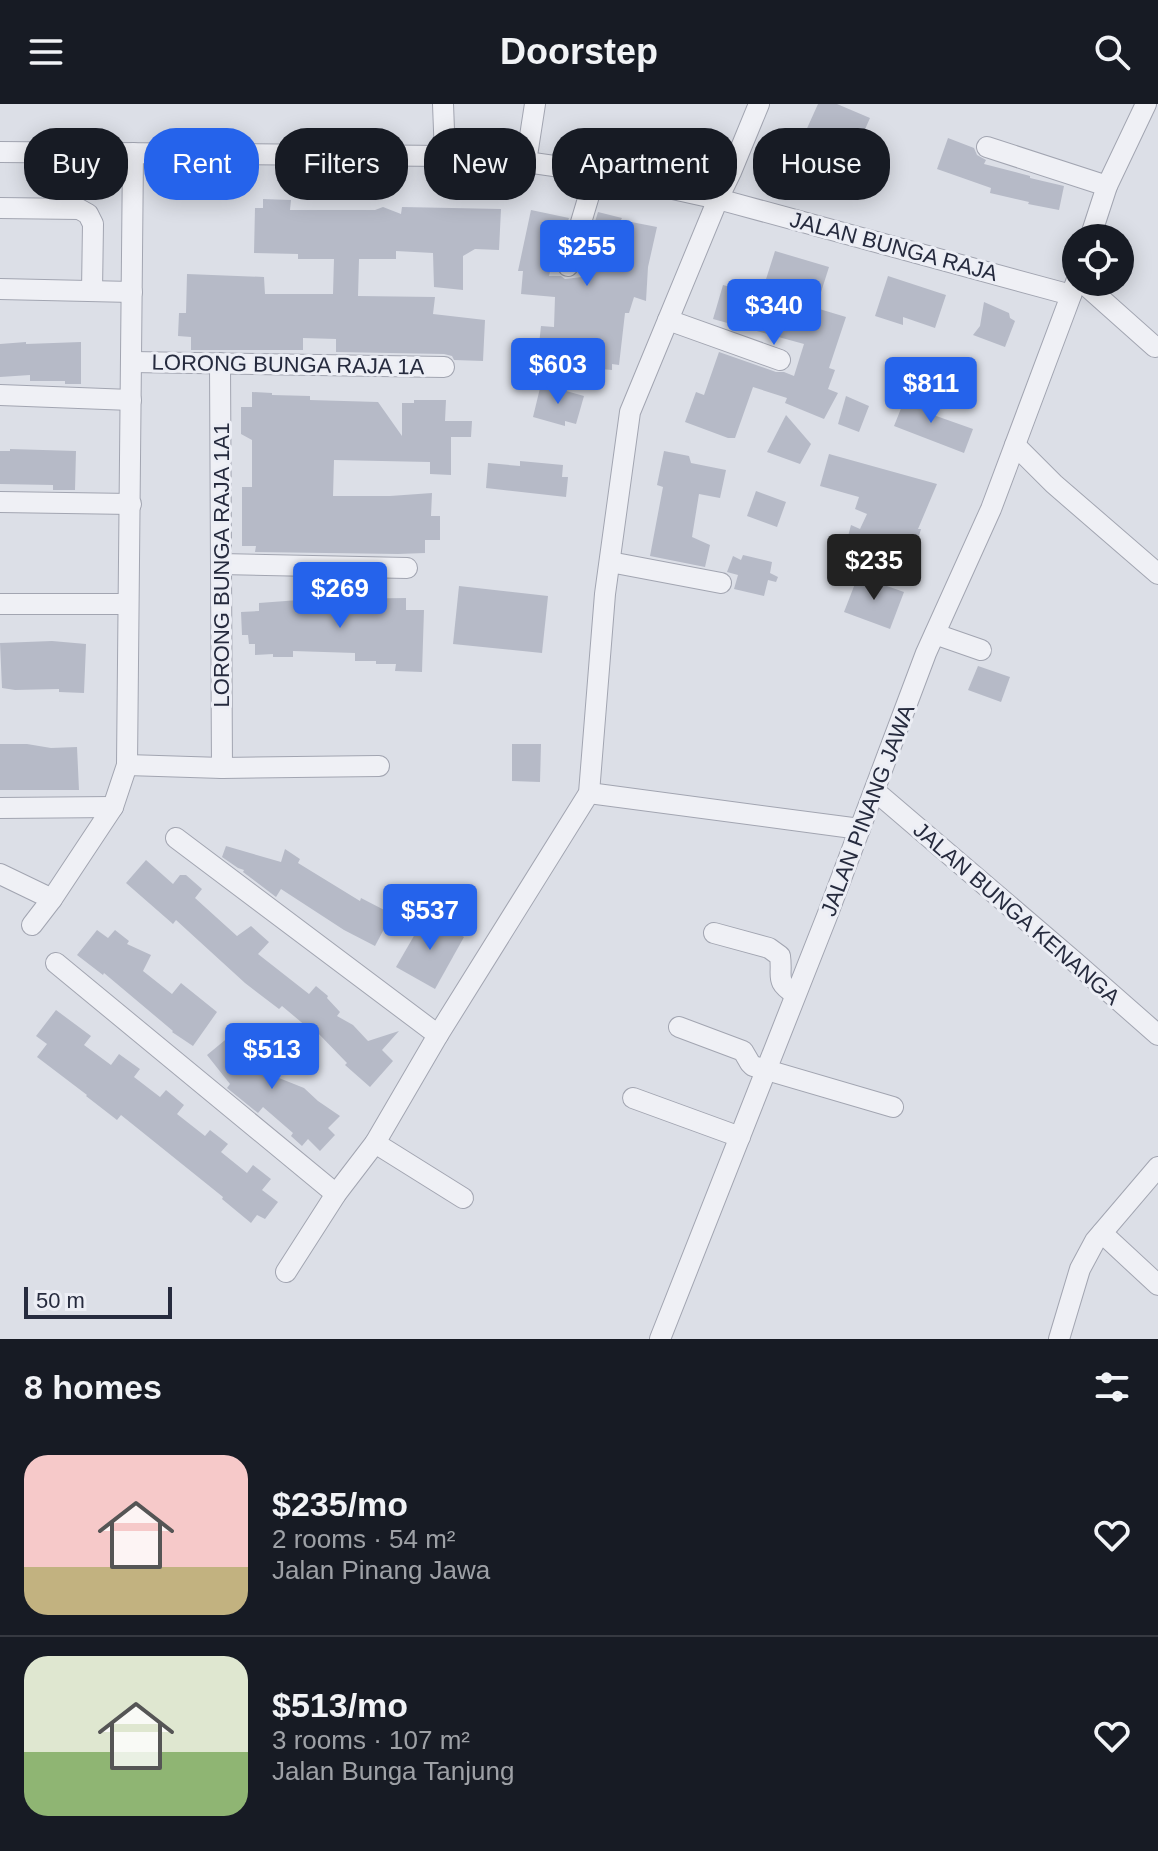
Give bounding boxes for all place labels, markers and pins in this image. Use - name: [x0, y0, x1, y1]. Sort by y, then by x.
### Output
- pin: $255: [540, 220, 634, 288]
- pin: $340: [727, 279, 821, 347]
- pin: $603: [511, 338, 605, 406]
- pin: $811: [884, 357, 978, 425]
- pin: $235: [827, 534, 921, 602]
- pin: $269: [293, 562, 387, 630]
- pin: $537: [383, 884, 477, 952]
- pin: $513: [225, 1023, 319, 1091]

